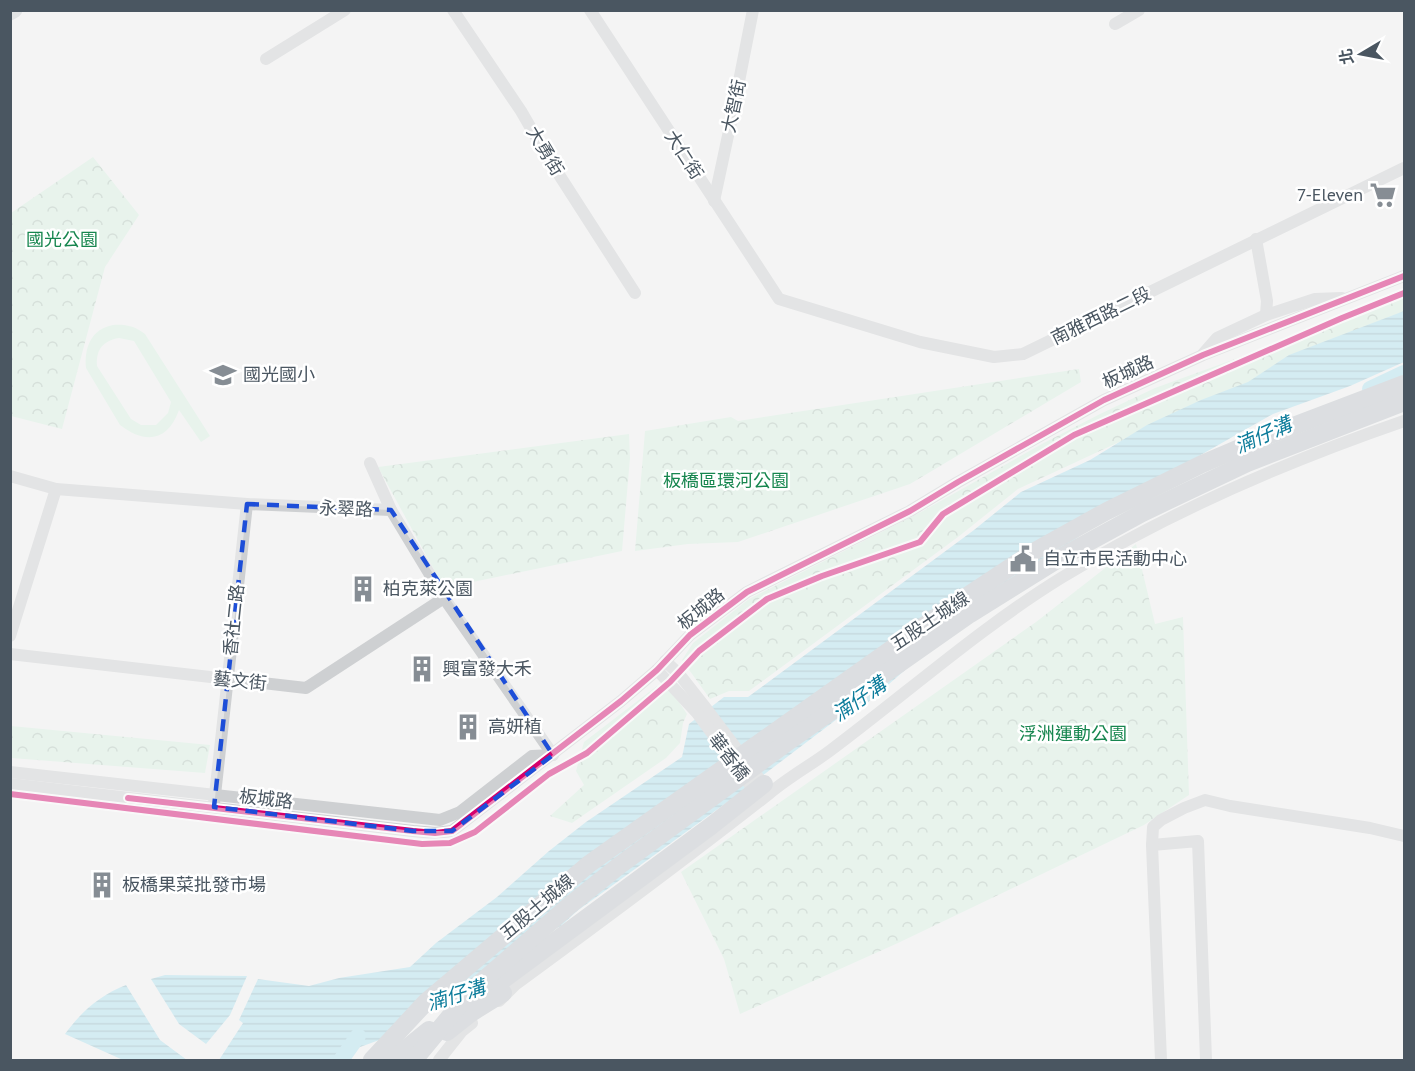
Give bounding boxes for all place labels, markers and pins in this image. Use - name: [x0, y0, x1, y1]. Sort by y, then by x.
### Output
- supermarket icon: 7-Eleven: [1368, 180, 1398, 210]
- place label: 7-Eleven: [1297, 183, 1363, 206]
- school or university icon: 國光國小: [208, 360, 238, 390]
- place label: 國光國小: [243, 363, 315, 386]
- public building icon: 自立市民活動中心: [1008, 544, 1038, 574]
- place label: 自立市民活動中心: [1043, 547, 1187, 570]
- building icon: 柏克萊公園: [348, 574, 378, 604]
- place label: 柏克萊公園: [383, 577, 473, 600]
- building icon: 興富發大禾: [407, 654, 437, 684]
- place label: 興富發大禾: [442, 657, 532, 680]
- building icon: 高妍植: [453, 712, 483, 742]
- place label: 高妍植: [488, 715, 542, 738]
- building icon: 板橋果菜批發市場: [87, 870, 117, 900]
- place label: 板橋果菜批發市場: [122, 873, 266, 896]

